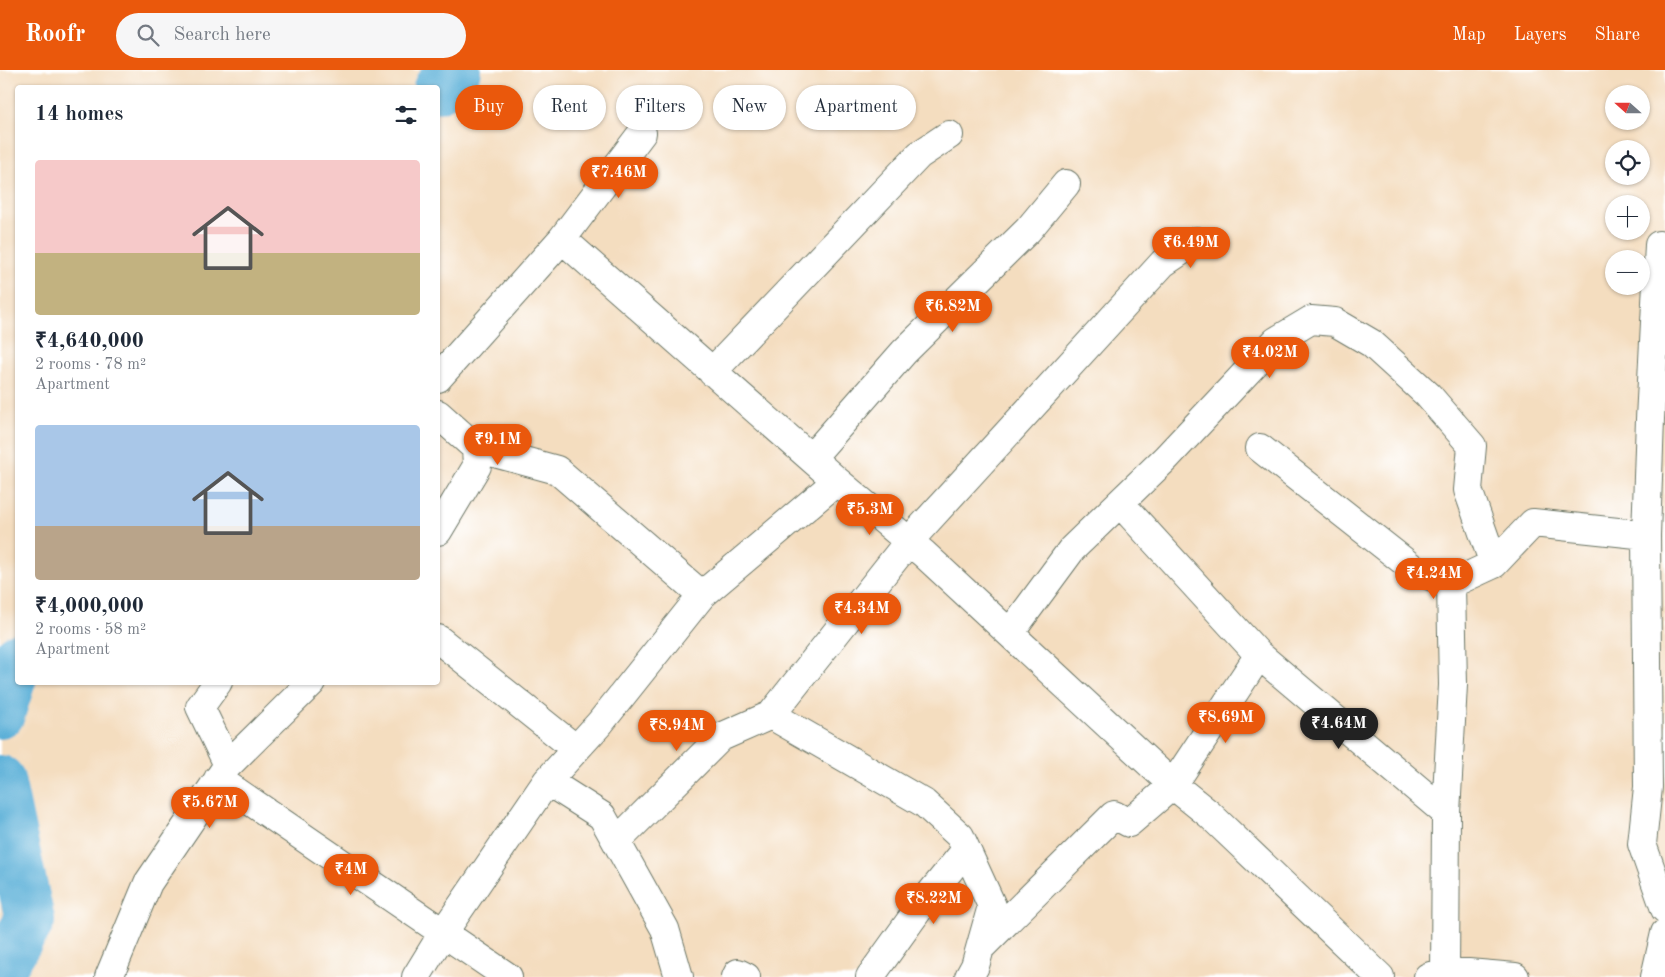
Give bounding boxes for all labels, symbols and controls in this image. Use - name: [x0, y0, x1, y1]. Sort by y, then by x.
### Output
- search box: [116, 13, 466, 58]
- icon: search: [134, 21, 162, 49]
- text: Roofr: [25, 23, 86, 47]
- text: Search here: [174, 26, 271, 45]
- text: Map: [1452, 26, 1486, 44]
- text: Layers: [1514, 26, 1566, 44]
- text: Share: [1594, 26, 1640, 44]
- chip: Buy: [455, 85, 523, 130]
- chip: Rent: [533, 85, 606, 130]
- chip: Filters: [616, 85, 703, 130]
- chip: New: [713, 85, 786, 130]
- chip: Apartment: [796, 85, 916, 130]
- north arrow: [1605, 85, 1650, 130]
- map controls: [1605, 85, 1650, 295]
- icon: filters: [392, 101, 420, 129]
- text: 14 homes: [35, 104, 123, 125]
- button: locate: [1605, 140, 1650, 185]
- pin: ₹7.46M: [578, 156, 660, 199]
- text: ₹7.46M: [591, 165, 647, 181]
- icon: home: [183, 193, 273, 283]
- button: +: [1605, 195, 1650, 240]
- pin: ₹6.49M: [1150, 226, 1232, 269]
- text: ₹6.49M: [1163, 235, 1219, 251]
- button: −: [1605, 250, 1650, 295]
- pin: ₹6.82M: [912, 290, 994, 333]
- text: ₹6.82M: [925, 299, 981, 315]
- text: ₹4,640,000: [35, 331, 144, 352]
- pin: ₹4.02M: [1229, 336, 1311, 379]
- text: ₹4.02M: [1242, 345, 1298, 361]
- text: 2 rooms · 78 m²: [35, 357, 146, 373]
- text: Apartment: [35, 377, 110, 393]
- pin: ₹9.1M: [463, 424, 533, 466]
- text: ₹9.1M: [475, 432, 521, 448]
- icon: home: [183, 458, 273, 548]
- pin: ₹5.3M: [835, 494, 905, 536]
- text: ₹5.3M: [847, 502, 893, 518]
- pin: ₹4.24M: [1393, 558, 1475, 600]
- text: ₹4.24M: [1406, 566, 1462, 582]
- pin: ₹4.34M: [821, 592, 903, 635]
- text: ₹4,000,000: [35, 596, 144, 617]
- text: ₹4.34M: [834, 601, 890, 617]
- text: 2 rooms · 58 m²: [35, 622, 146, 638]
- text: Apartment: [35, 642, 110, 658]
- pin: ₹8.69M: [1185, 702, 1267, 744]
- pin: ₹4.64M: [1298, 708, 1380, 750]
- pin: ₹8.94M: [636, 710, 718, 752]
- text: ₹8.69M: [1198, 710, 1254, 726]
- text: ₹4.64M: [1311, 716, 1367, 732]
- text: ₹8.94M: [649, 718, 705, 734]
- pin: ₹5.67M: [169, 786, 251, 829]
- text: ₹5.67M: [182, 795, 238, 811]
- pin: ₹4M: [327, 854, 375, 896]
- text: ₹4M: [335, 862, 367, 878]
- pin: ₹8.22M: [893, 882, 975, 925]
- text: ₹8.22M: [906, 891, 962, 907]

